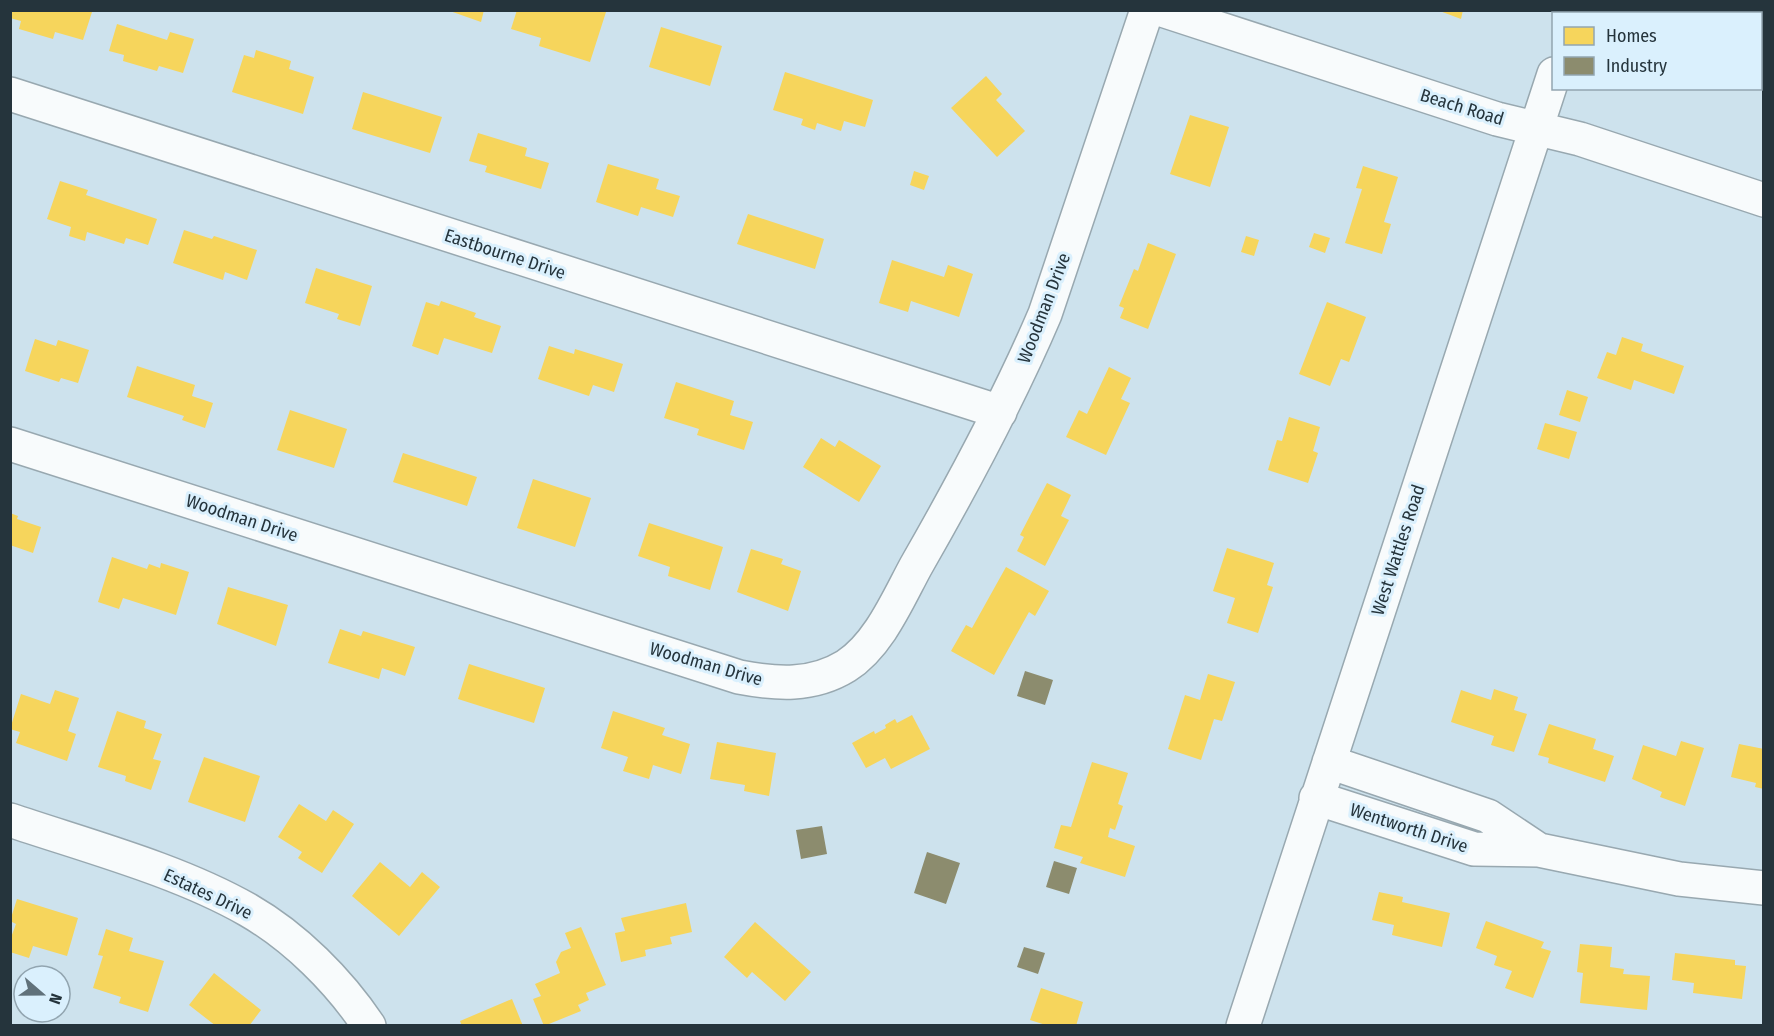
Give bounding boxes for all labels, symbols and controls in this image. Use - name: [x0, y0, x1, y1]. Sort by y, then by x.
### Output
- legend: [1552, 12, 1762, 90]
- text: Homes: [1606, 25, 1657, 47]
- text: Industry: [1606, 55, 1667, 77]
- street label: Beach Road: [1418, 84, 1506, 130]
- street label: Eastbourne Drive: [442, 224, 568, 284]
- street label: Woodman Drive: [1013, 250, 1075, 366]
- street label: West Wattles Road: [1367, 482, 1429, 618]
- street label: Woodman Drive: [183, 490, 301, 546]
- street label: Woodman Drive: [647, 637, 765, 691]
- street label: Wentworth Drive: [1347, 799, 1471, 857]
- street label: Estates Drive: [160, 864, 256, 924]
- north arrow: [12, 964, 72, 1024]
- text: N: [45, 991, 66, 1007]

